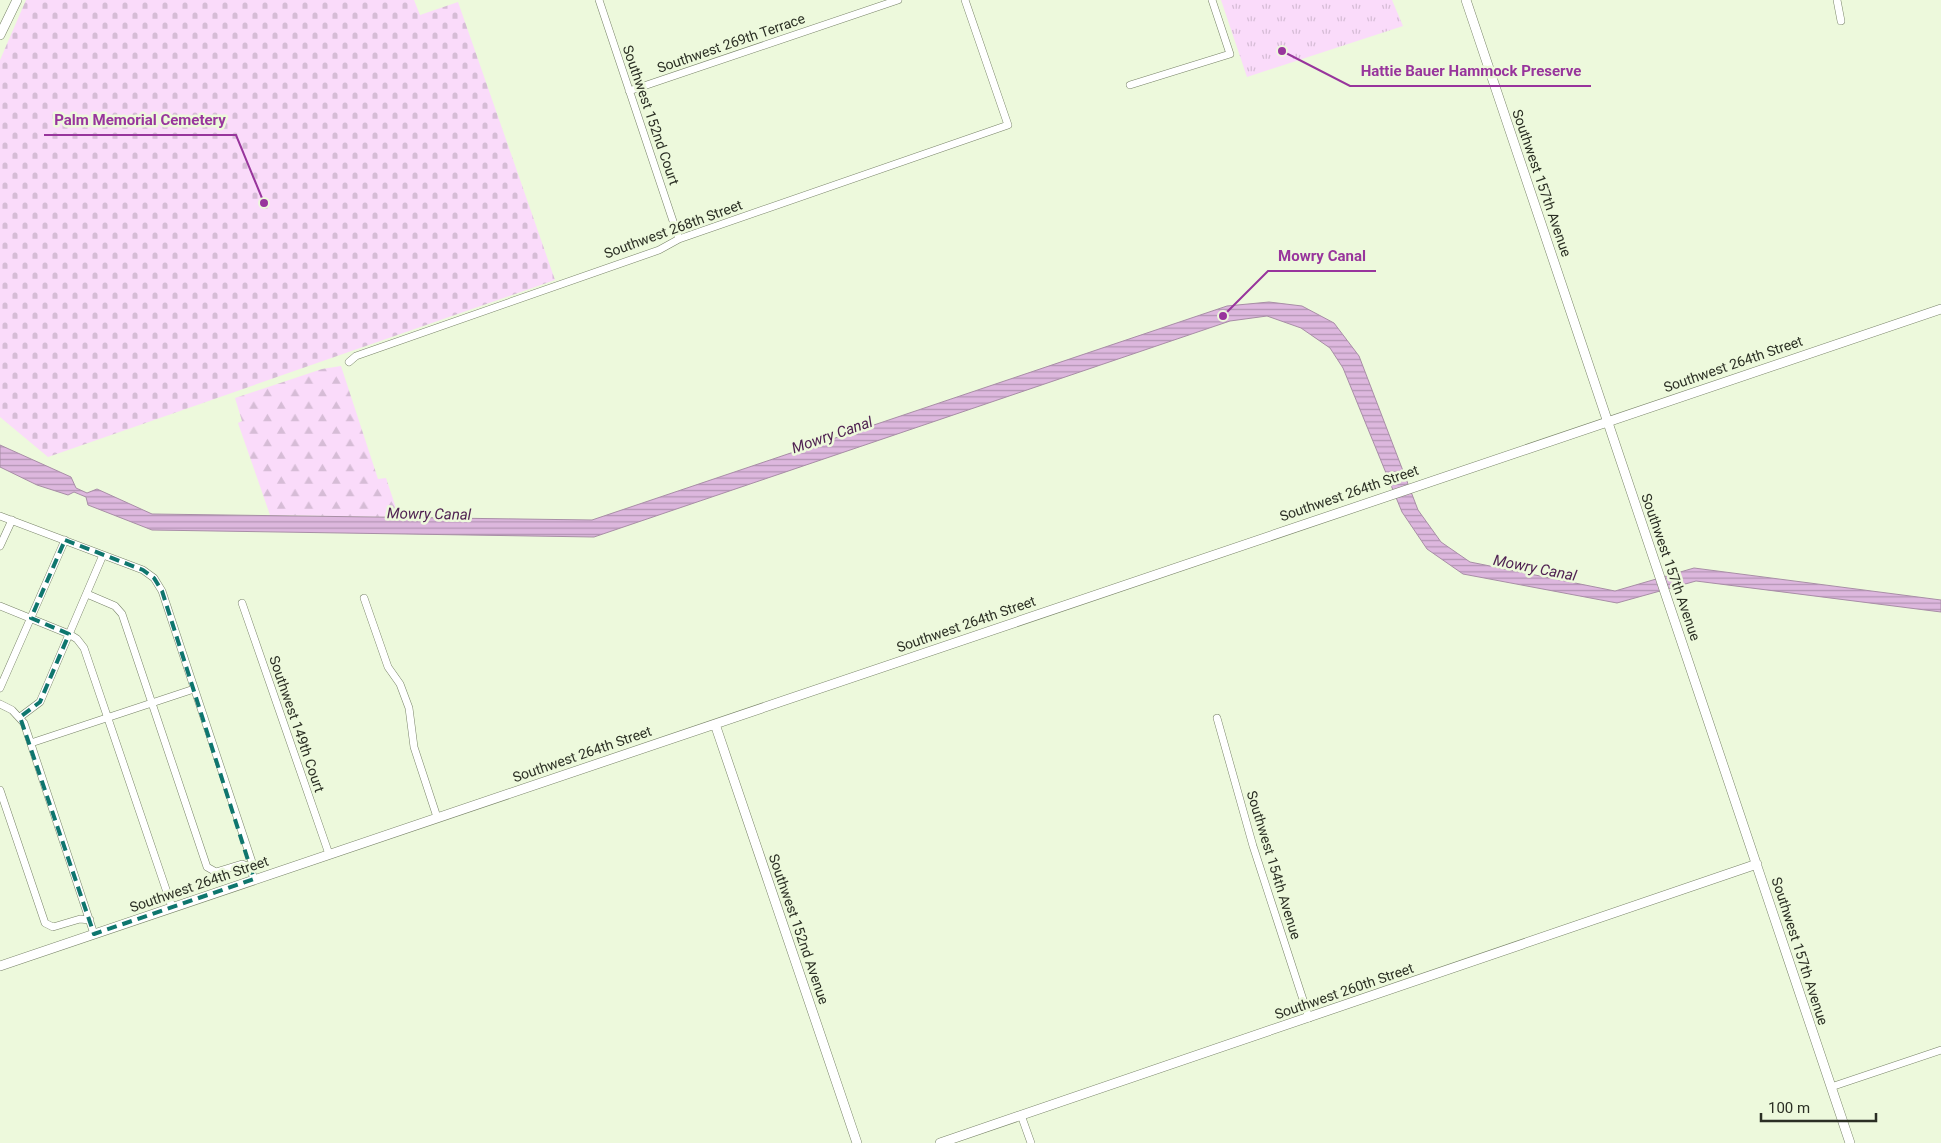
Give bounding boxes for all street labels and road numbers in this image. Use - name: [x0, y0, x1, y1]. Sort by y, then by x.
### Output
- street label: Southwest 269th Terrace: [655, 10, 807, 76]
- street label: Southwest 152nd Court: [620, 43, 683, 187]
- street label: Southwest 157th Avenue: [1509, 107, 1575, 259]
- street label: Southwest 268th Street: [602, 196, 745, 261]
- street label: Southwest 264th Street: [1661, 333, 1805, 395]
- street label: Southwest 264th Street: [1277, 462, 1421, 524]
- street label: Southwest 157th Avenue: [1638, 491, 1704, 643]
- street label: Southwest 264th Street: [894, 593, 1038, 655]
- street label: Southwest 149th Court: [266, 654, 328, 795]
- street label: Southwest 264th Street: [510, 723, 654, 785]
- street label: Southwest 154th Avenue: [1244, 789, 1304, 941]
- street label: Southwest 152nd Avenue: [766, 852, 832, 1006]
- street label: Southwest 264th Street: [127, 853, 271, 915]
- street label: Southwest 157th Avenue: [1768, 875, 1832, 1027]
- street label: Southwest 260th Street: [1272, 960, 1416, 1022]

